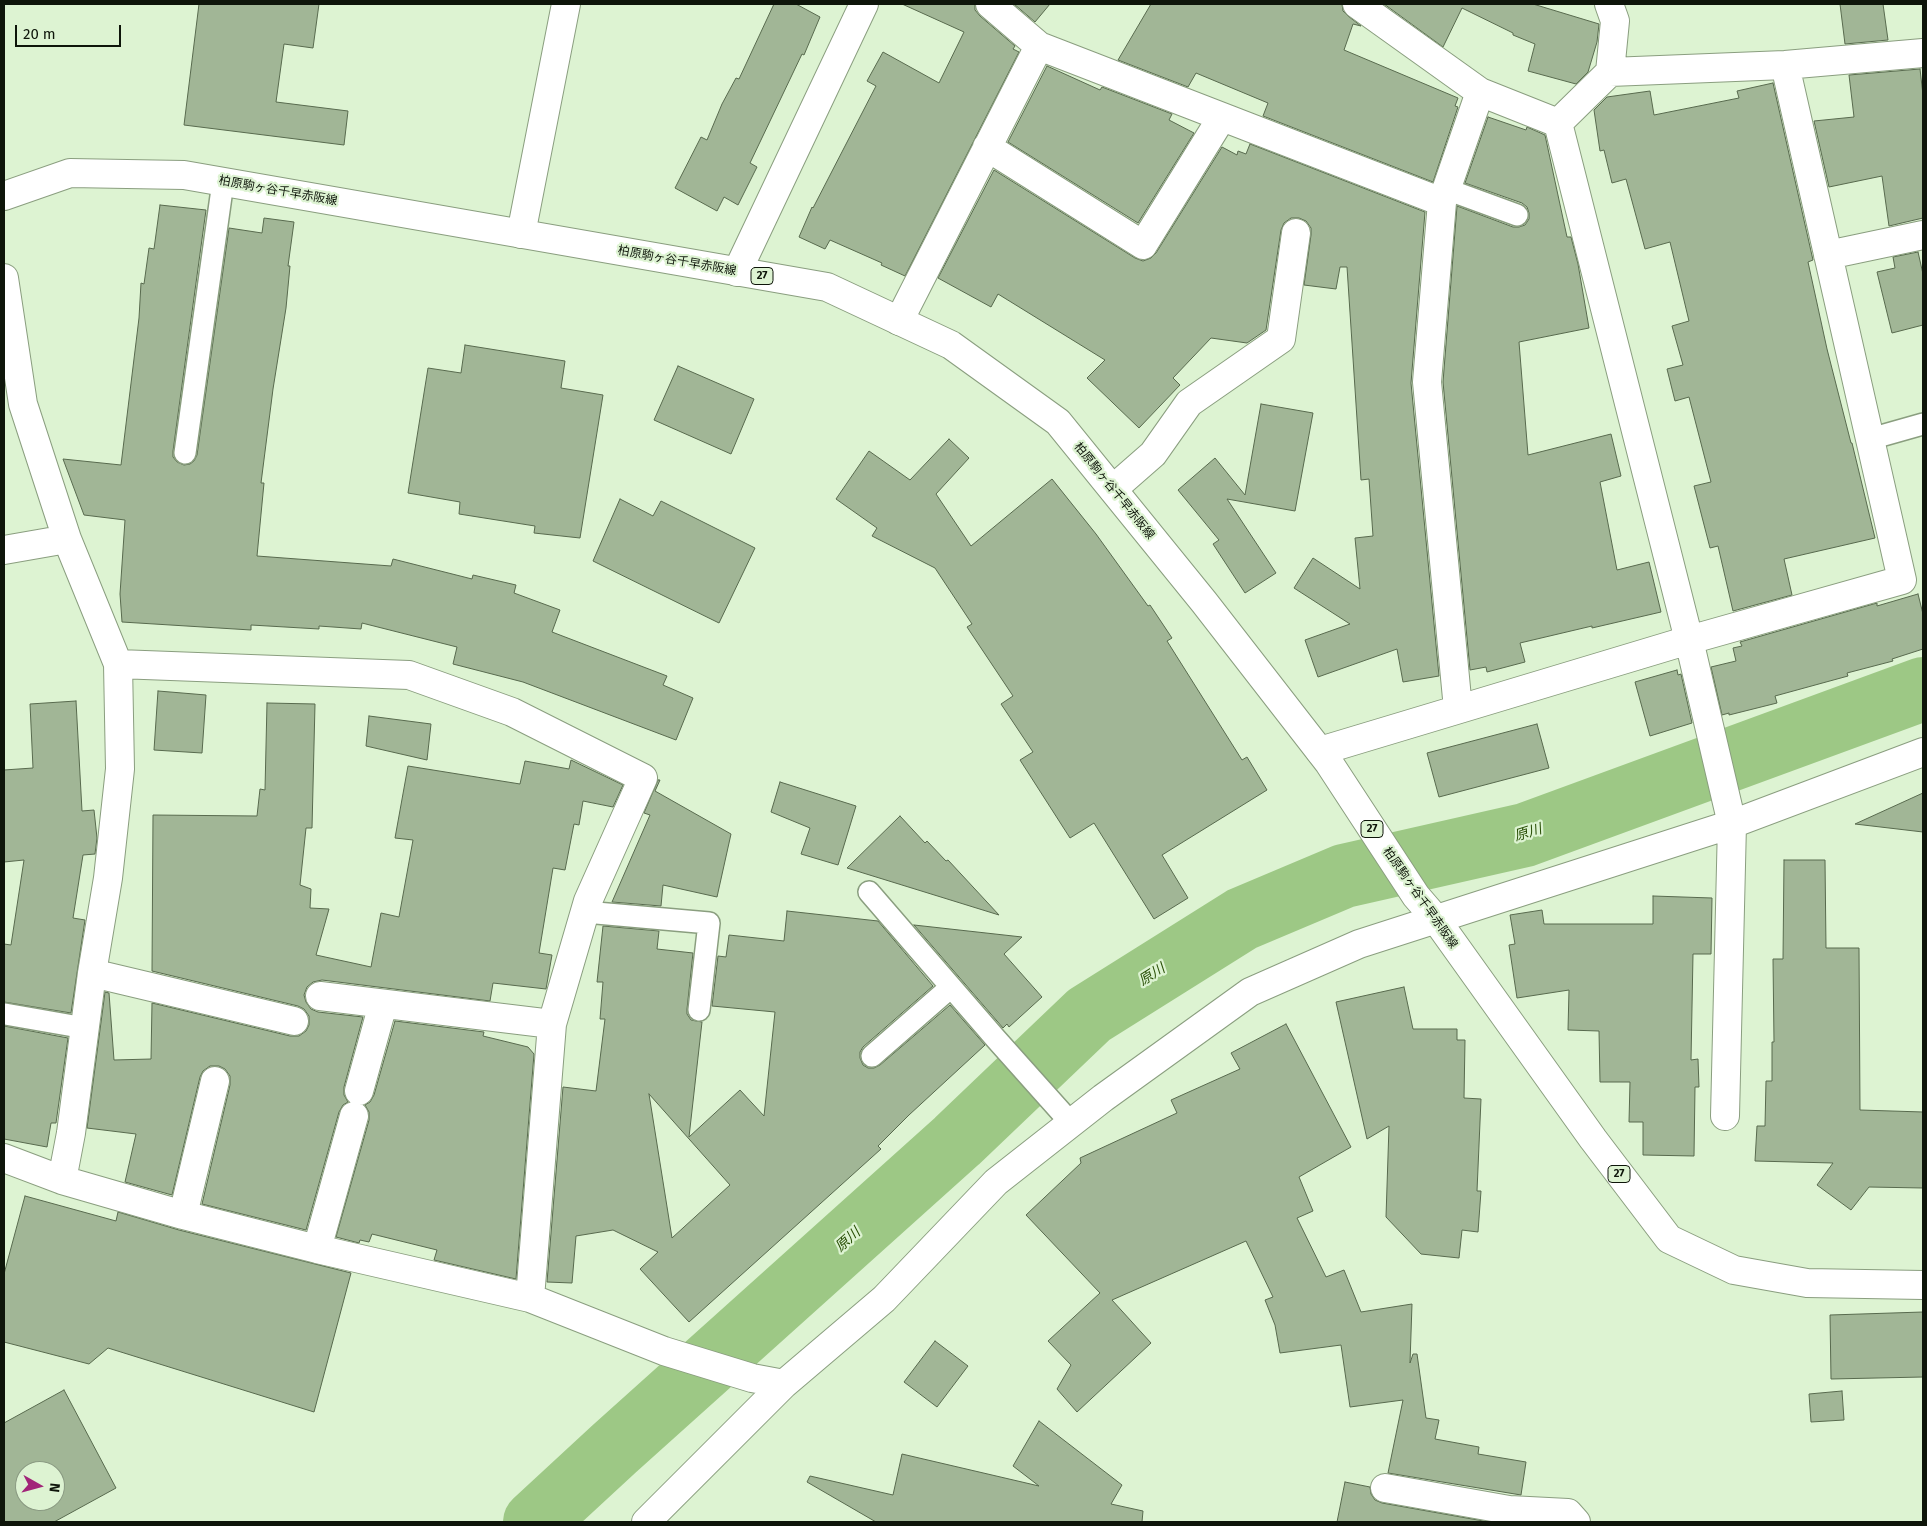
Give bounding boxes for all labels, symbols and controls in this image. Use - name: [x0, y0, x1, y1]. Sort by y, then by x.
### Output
- scale bar: [18, 15, 124, 47]
- text: 20 m: [23, 25, 56, 43]
- street label: 柏原駒ヶ谷千早赤阪線: [218, 173, 338, 209]
- street label: 柏原駒ヶ谷千早赤阪線: [617, 243, 737, 279]
- road number: 27: [751, 268, 773, 284]
- street label: 柏原駒ヶ谷千早赤阪線: [1071, 440, 1157, 542]
- road number: 27: [1361, 821, 1383, 838]
- water label: 原川: [1512, 821, 1544, 845]
- street label: 柏原駒ヶ谷千早赤阪線: [1380, 845, 1460, 951]
- water label: 原川: [1136, 960, 1168, 990]
- road number: 27: [1608, 1166, 1630, 1182]
- water label: 原川: [832, 1224, 864, 1256]
- north arrow: [15, 1461, 65, 1511]
- text: N: [45, 1482, 63, 1493]

